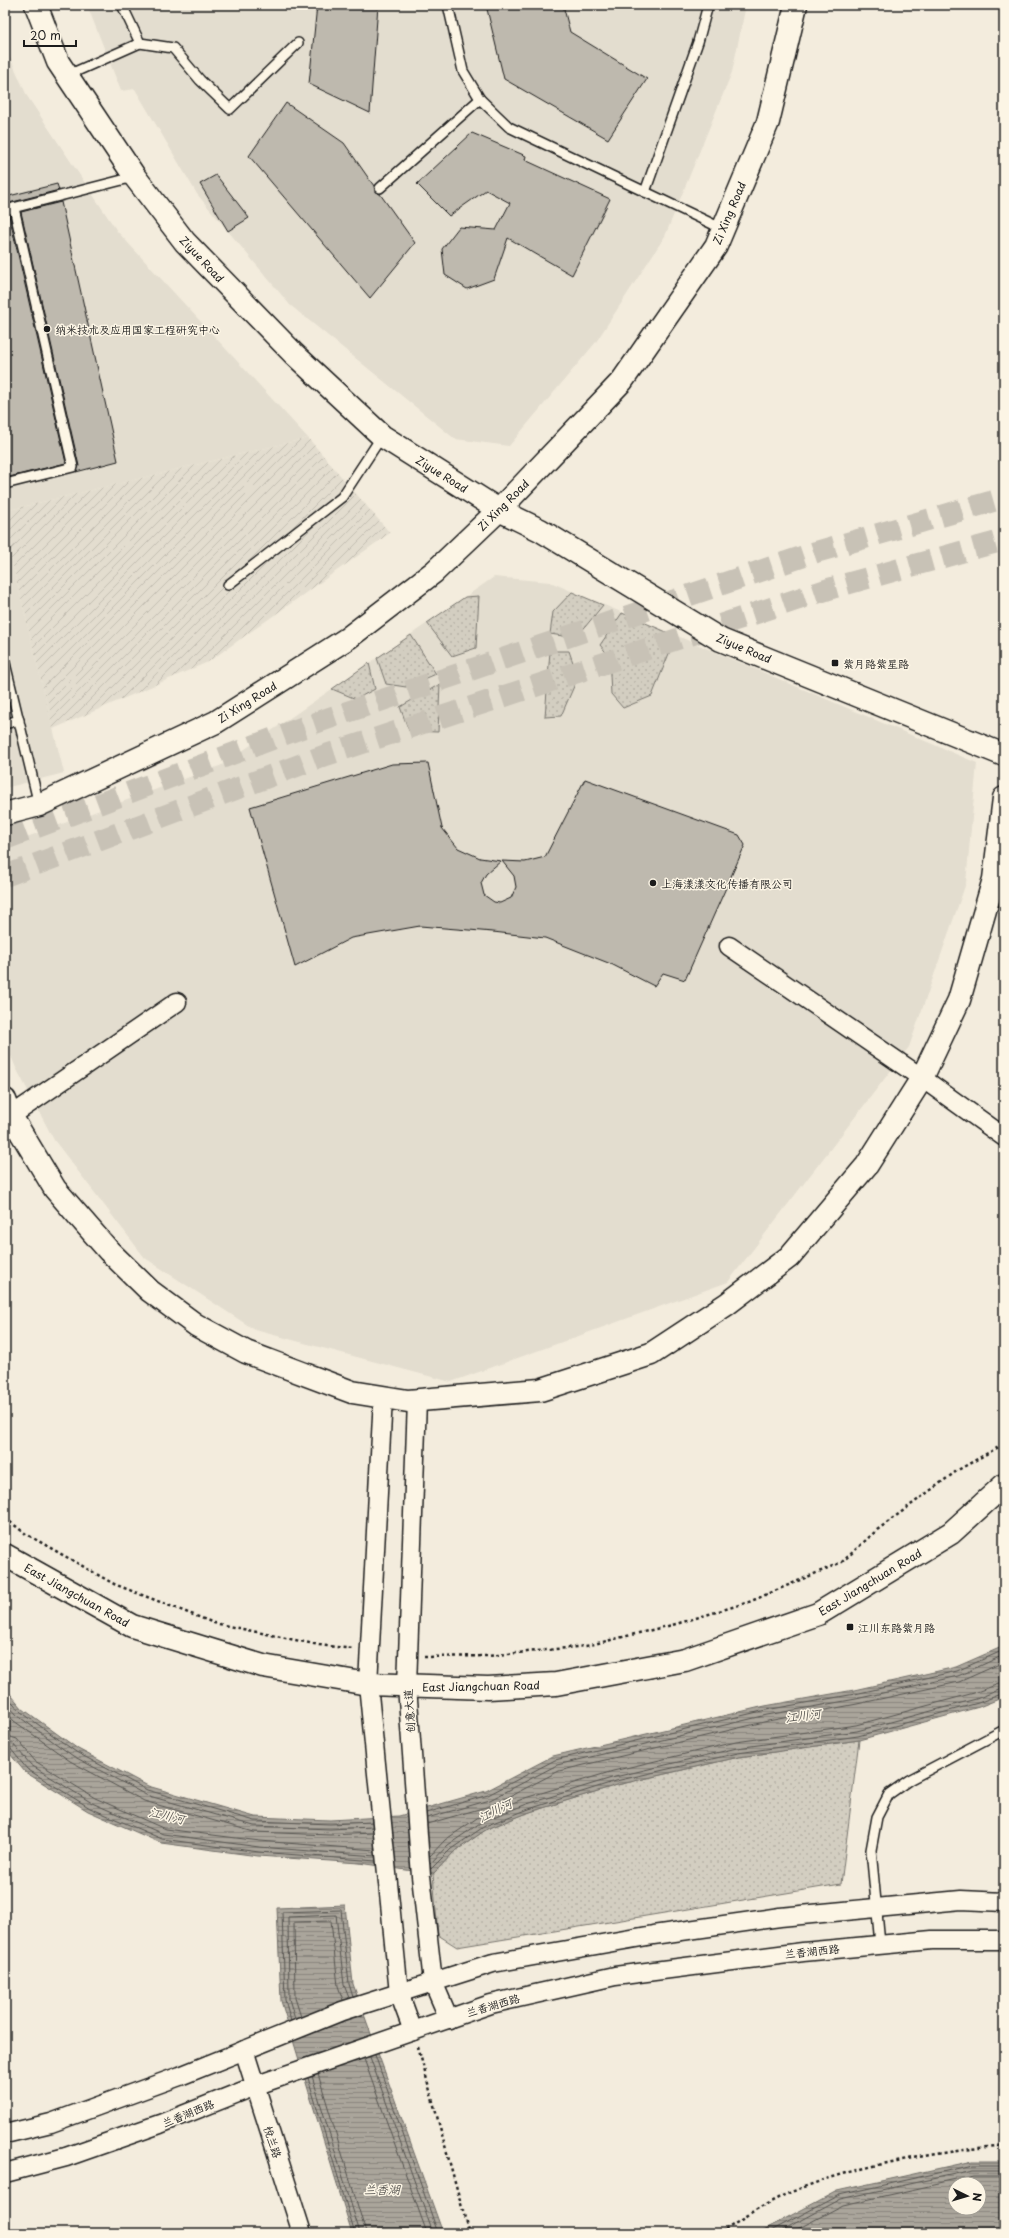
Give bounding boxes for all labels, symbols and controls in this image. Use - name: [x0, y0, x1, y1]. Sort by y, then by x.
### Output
- scale bar: [24, 22, 76, 48]
- text: 20 m: [30, 26, 61, 44]
- street label: Zi Xing Road: [708, 179, 750, 247]
- street label: Ziyue Road: [176, 232, 228, 286]
- place label: 纳米技术及应用国家工程研究中心: [55, 321, 220, 338]
- marker: 纳米技术及应用国家工程研究中心: [42, 324, 52, 334]
- street label: Ziyue Road: [413, 451, 471, 497]
- street label: Zi Xing Road: [473, 475, 533, 535]
- street label: Ziyue Road: [714, 629, 774, 667]
- place label: 紫月路紫星路: [843, 655, 909, 672]
- marker: 紫月路紫星路: [830, 658, 840, 668]
- street label: Zi Xing Road: [214, 677, 280, 727]
- place label: 上海漾漾文化传播有限公司: [661, 875, 793, 892]
- marker: 上海漾漾文化传播有限公司: [648, 878, 658, 888]
- street label: East Jiangchuan Road: [815, 1544, 925, 1620]
- street label: East Jiangchuan Road: [21, 1559, 133, 1631]
- place label: 江川东路紫月路: [858, 1619, 935, 1636]
- marker: 江川东路紫月路: [845, 1622, 855, 1632]
- street label: East Jiangchuan Road: [422, 1676, 540, 1696]
- street label: 创意大道: [399, 1688, 419, 1734]
- water label: 江川河: [784, 1704, 824, 1726]
- water label: 江川河: [475, 1793, 517, 1826]
- water label: 江川河: [147, 1802, 189, 1828]
- street label: 兰香湖西路: [784, 1940, 840, 1962]
- street label: 兰香湖西路: [464, 1989, 522, 2021]
- street label: 兰香湖西路: [159, 2095, 217, 2131]
- street label: 悦兰路: [260, 2124, 286, 2160]
- north arrow: [947, 2176, 987, 2216]
- water label: 兰香湖: [364, 2180, 401, 2198]
- text: N: [969, 2192, 986, 2202]

